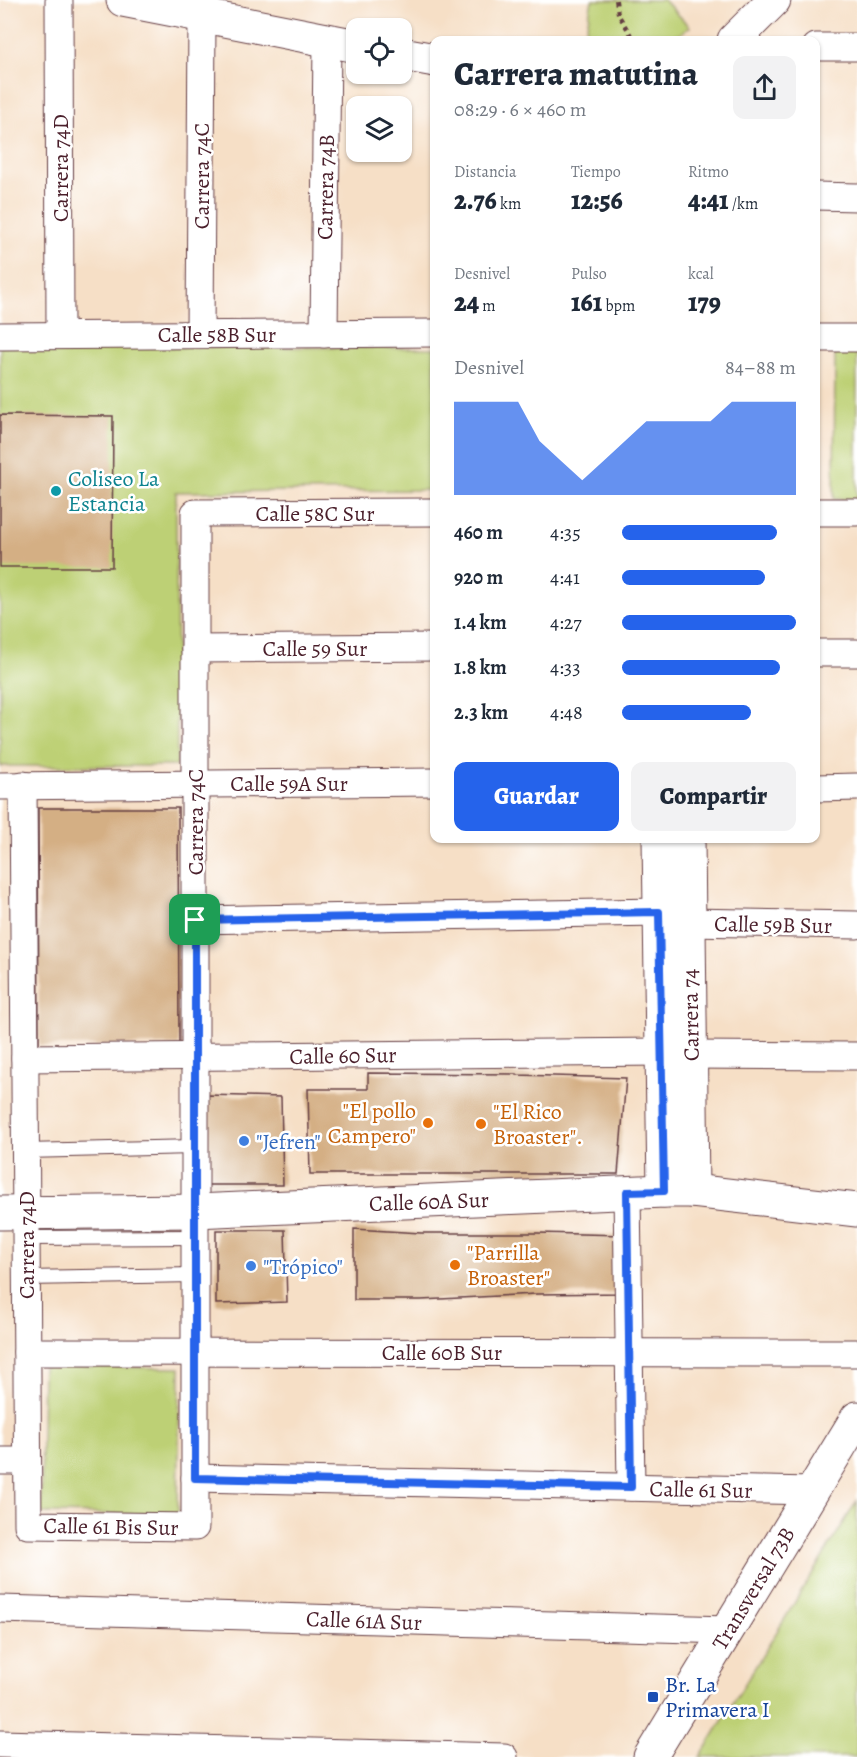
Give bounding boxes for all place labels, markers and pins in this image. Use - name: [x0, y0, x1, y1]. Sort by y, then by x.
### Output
- place label: Coliseo La Estancia: [68, 464, 160, 519]
- marker: Coliseo La Estancia: [49, 484, 63, 498]
- pin: [169, 894, 220, 945]
- place label: "El pollo Campero": [328, 1096, 416, 1151]
- place label: "El Rico Broaster".: [493, 1097, 583, 1152]
- marker: "El pollo Campero": [421, 1116, 435, 1130]
- marker: "El Rico Broaster".: [474, 1117, 488, 1131]
- place label: "Jefren": [256, 1127, 321, 1157]
- marker: "Jefren": [237, 1134, 251, 1148]
- place label: "Parrilla Broaster": [467, 1238, 550, 1293]
- place label: "Trópico": [263, 1252, 343, 1282]
- marker: "Parrilla Broaster": [448, 1258, 462, 1272]
- marker: "Trópico": [244, 1259, 258, 1273]
- place label: Br. La Primavera I: [665, 1670, 770, 1725]
- marker: Br. La Primavera I: [646, 1690, 660, 1704]

